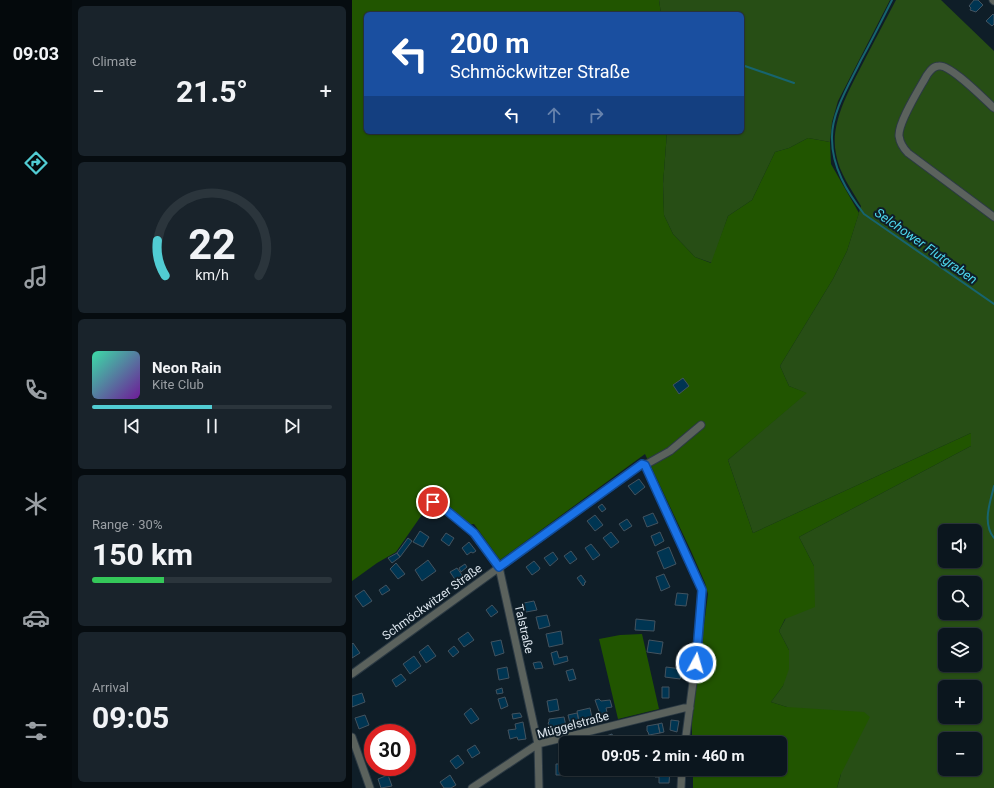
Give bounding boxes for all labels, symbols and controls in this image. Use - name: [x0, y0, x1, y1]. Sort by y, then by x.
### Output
- text: 200 m: [450, 27, 529, 60]
- icon: left: [384, 28, 436, 80]
- text: 09:03: [13, 43, 59, 64]
- text: Climate: [92, 54, 136, 69]
- text: Schmöckwitzer Straße: [450, 61, 630, 82]
- text: 21.5°: [176, 74, 248, 109]
- text: −: [92, 79, 105, 104]
- text: +: [320, 79, 332, 104]
- icon: left: [501, 104, 523, 126]
- icon: ahead: [543, 104, 565, 126]
- icon: right: [585, 104, 607, 126]
- icon: directions: [22, 149, 50, 177]
- water label: Selchower Flutgraben: [872, 205, 980, 287]
- text: 22: [188, 219, 236, 268]
- icon: music: [22, 263, 50, 291]
- text: km/h: [195, 266, 229, 282]
- text: Neon Rain: [152, 359, 221, 377]
- icon: phone: [22, 376, 50, 404]
- text: Kite Club: [152, 377, 204, 392]
- icon: previous: [121, 415, 143, 437]
- icon: pause: [201, 415, 223, 437]
- icon: next: [281, 415, 303, 437]
- pin: [416, 485, 450, 519]
- icon: climate: [22, 490, 50, 518]
- icon: arrive: [422, 491, 444, 513]
- text: Range · 30%: [92, 517, 162, 532]
- map controls: [938, 524, 982, 776]
- button: sound: [938, 524, 982, 568]
- text: 150 km: [92, 537, 193, 572]
- street label: Schmöckwitzer Straße: [379, 561, 485, 643]
- button: search: [938, 576, 982, 620]
- street label: Talstraße: [512, 603, 536, 655]
- icon: car: [22, 604, 50, 632]
- button: layers: [938, 628, 982, 672]
- position arrow: [675, 642, 717, 684]
- text: Arrival: [92, 680, 129, 695]
- button: +: [938, 680, 982, 724]
- text: 09:05: [92, 700, 169, 735]
- street label: Müggelstraße: [536, 709, 610, 741]
- icon: filters: [22, 717, 50, 745]
- speed limit sign: 30: [364, 724, 416, 776]
- button: −: [938, 732, 982, 776]
- text: 09:05 · 2 min · 460 m: [602, 747, 744, 765]

